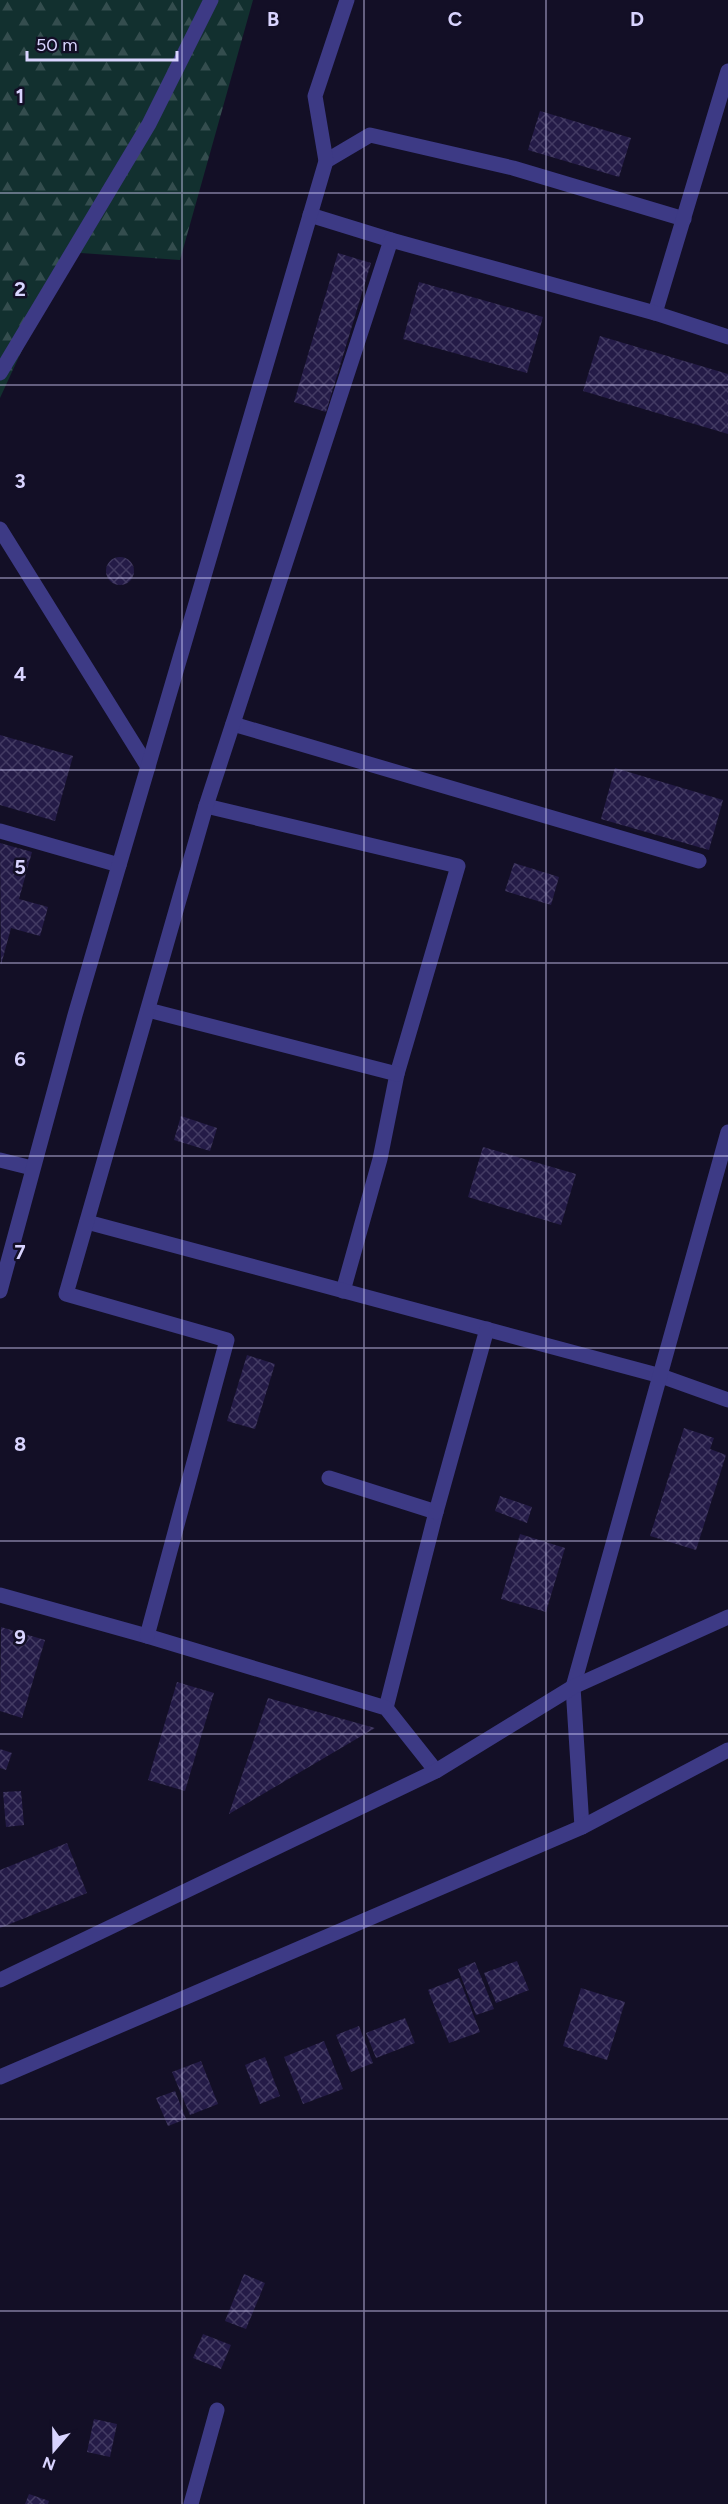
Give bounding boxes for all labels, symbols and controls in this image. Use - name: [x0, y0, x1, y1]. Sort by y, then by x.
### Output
- text: B: [267, 7, 279, 31]
- text: C: [448, 7, 462, 31]
- text: D: [630, 7, 644, 31]
- scale bar: [27, 24, 177, 62]
- text: 50 m: [36, 34, 78, 56]
- text: 1: [16, 84, 24, 108]
- text: 2: [14, 277, 26, 301]
- text: 3: [14, 469, 26, 493]
- text: 4: [14, 662, 27, 686]
- text: 5: [14, 855, 26, 879]
- text: 6: [14, 1047, 26, 1071]
- text: 7: [14, 1240, 26, 1264]
- text: 8: [14, 1432, 26, 1456]
- text: 9: [14, 1625, 26, 1649]
- north arrow: [24, 2420, 84, 2480]
- text: N: [40, 2453, 58, 2475]

